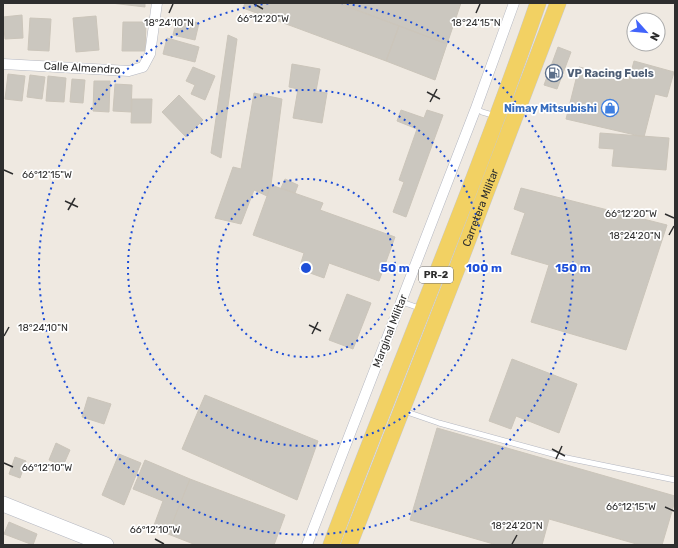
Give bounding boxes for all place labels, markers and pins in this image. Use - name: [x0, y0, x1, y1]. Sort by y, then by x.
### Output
- fuel station icon: VP Racing Fuels: [544, 63, 564, 83]
- place label: VP Racing Fuels: [567, 67, 654, 80]
- shop icon: Nimay Mitsubishi: [600, 98, 620, 118]
- place label: Nimay Mitsubishi: [504, 102, 597, 115]
- centre of rings: [299, 261, 313, 275]

